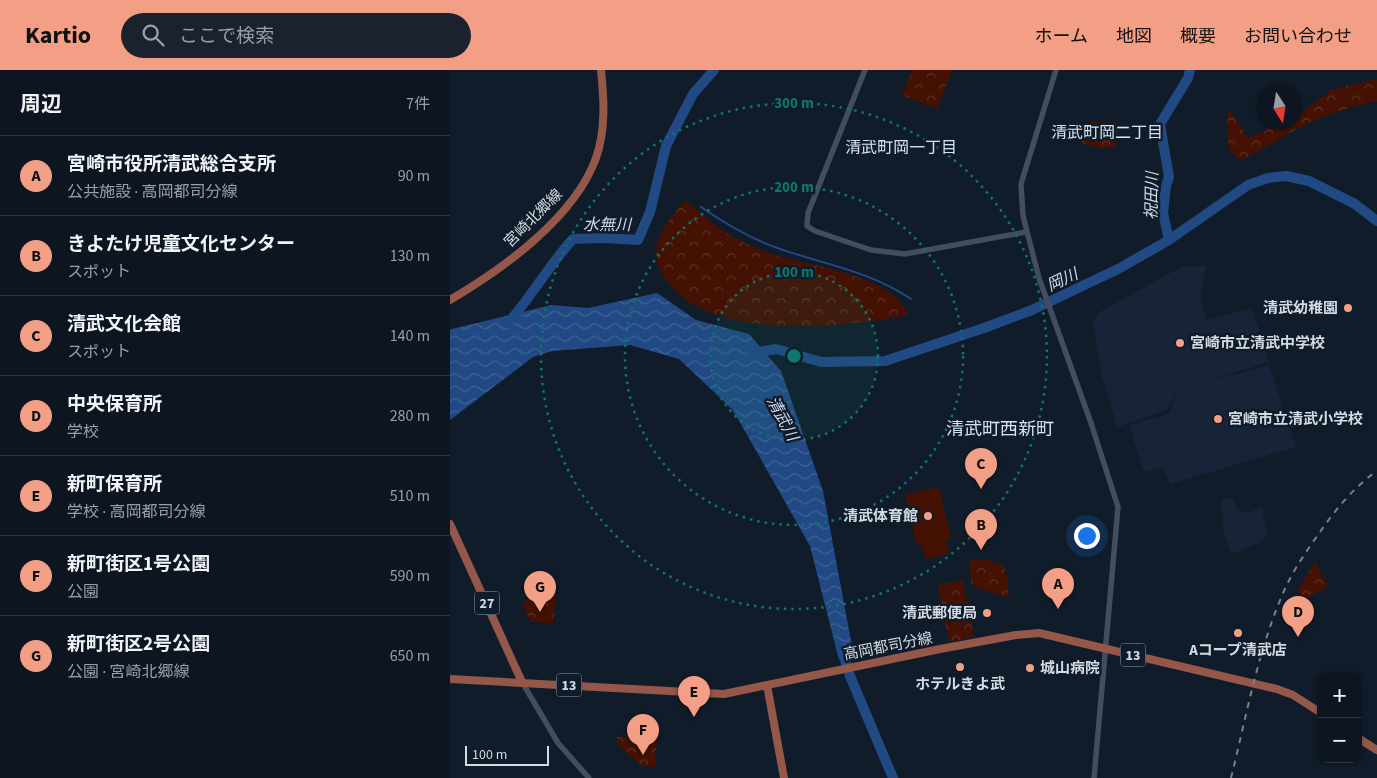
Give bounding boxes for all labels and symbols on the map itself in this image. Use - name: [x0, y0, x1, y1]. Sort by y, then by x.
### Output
- north arrow: [1257, 85, 1302, 130]
- text: 300 m: [774, 93, 814, 114]
- district label: 清武町岡二丁目: [1051, 122, 1163, 144]
- district label: 清武町岡一丁目: [845, 137, 957, 159]
- water label: 祝田川: [1141, 170, 1163, 220]
- text: 200 m: [774, 177, 814, 198]
- street label: 宮崎北郷線: [499, 184, 567, 252]
- water label: 水無川: [583, 214, 633, 236]
- text: 100 m: [774, 262, 814, 283]
- water label: 岡川: [1043, 262, 1083, 297]
- place label: 清武幼稚園: [1263, 298, 1338, 319]
- marker: 清武幼稚園: [1342, 302, 1354, 314]
- place label: 宮崎市立清武中学校: [1190, 333, 1325, 354]
- marker: 宮崎市立清武中学校: [1174, 337, 1186, 349]
- centre of rings: [785, 347, 803, 365]
- water label: 清武川: [761, 392, 804, 447]
- place label: 宮崎市立清武小学校: [1228, 409, 1363, 430]
- marker: 宮崎市立清武小学校: [1212, 413, 1224, 425]
- district label: 清武町西新町: [946, 417, 1054, 442]
- pin: C: [965, 448, 997, 489]
- place label: 清武体育館: [843, 506, 918, 527]
- pin: B: [965, 509, 997, 550]
- marker: 清武体育館: [922, 510, 934, 522]
- your location: [1074, 523, 1100, 549]
- pin: A: [1042, 568, 1074, 609]
- pin: G: [524, 571, 556, 612]
- road number: 27: [474, 592, 500, 614]
- pin: D: [1282, 596, 1314, 637]
- place label: 清武郵便局: [902, 603, 977, 624]
- marker: 清武郵便局: [981, 607, 993, 619]
- marker: Aコープ清武店: [1232, 627, 1244, 639]
- street label: 高岡都司分線: [842, 628, 934, 665]
- place label: Aコープ清武店: [1188, 640, 1287, 661]
- road number: 13: [1120, 644, 1146, 666]
- place label: 城山病院: [1040, 658, 1100, 679]
- marker: ホテルきよ武: [954, 661, 966, 673]
- marker: 城山病院: [1024, 662, 1036, 674]
- road number: 13: [556, 674, 582, 696]
- place label: ホテルきよ武: [915, 674, 1005, 695]
- pin: E: [678, 676, 710, 717]
- pin: F: [627, 714, 659, 755]
- scale bar: [465, 743, 549, 766]

